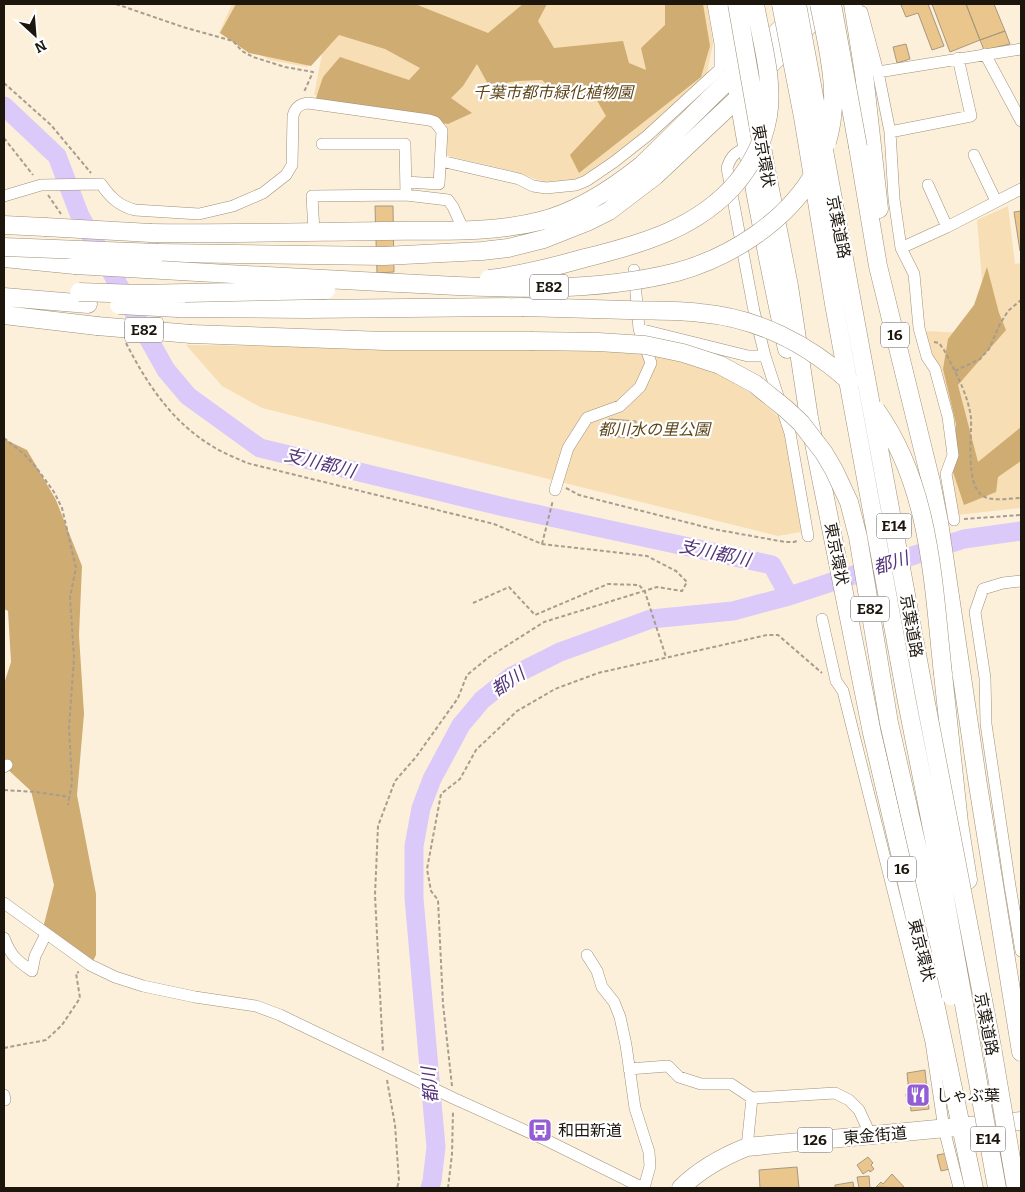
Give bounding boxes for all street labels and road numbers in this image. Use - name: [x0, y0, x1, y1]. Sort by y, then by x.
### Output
- street label: 東京環状: [749, 123, 778, 189]
- street label: 京葉道路: [823, 194, 854, 260]
- road number: E82: [530, 274, 568, 300]
- road number: E82: [125, 318, 163, 342]
- road number: 16: [881, 322, 909, 348]
- road number: E14: [876, 514, 912, 538]
- street label: 東京環状: [821, 521, 852, 587]
- street label: 京葉道路: [897, 593, 926, 659]
- road number: E82: [851, 596, 889, 622]
- road number: 16: [888, 856, 916, 882]
- street label: 東京環状: [905, 917, 938, 983]
- street label: 京葉道路: [971, 991, 1002, 1057]
- street label: 東金街道: [842, 1123, 908, 1148]
- road number: E14: [970, 1126, 1006, 1152]
- road number: 126: [798, 1128, 832, 1152]

